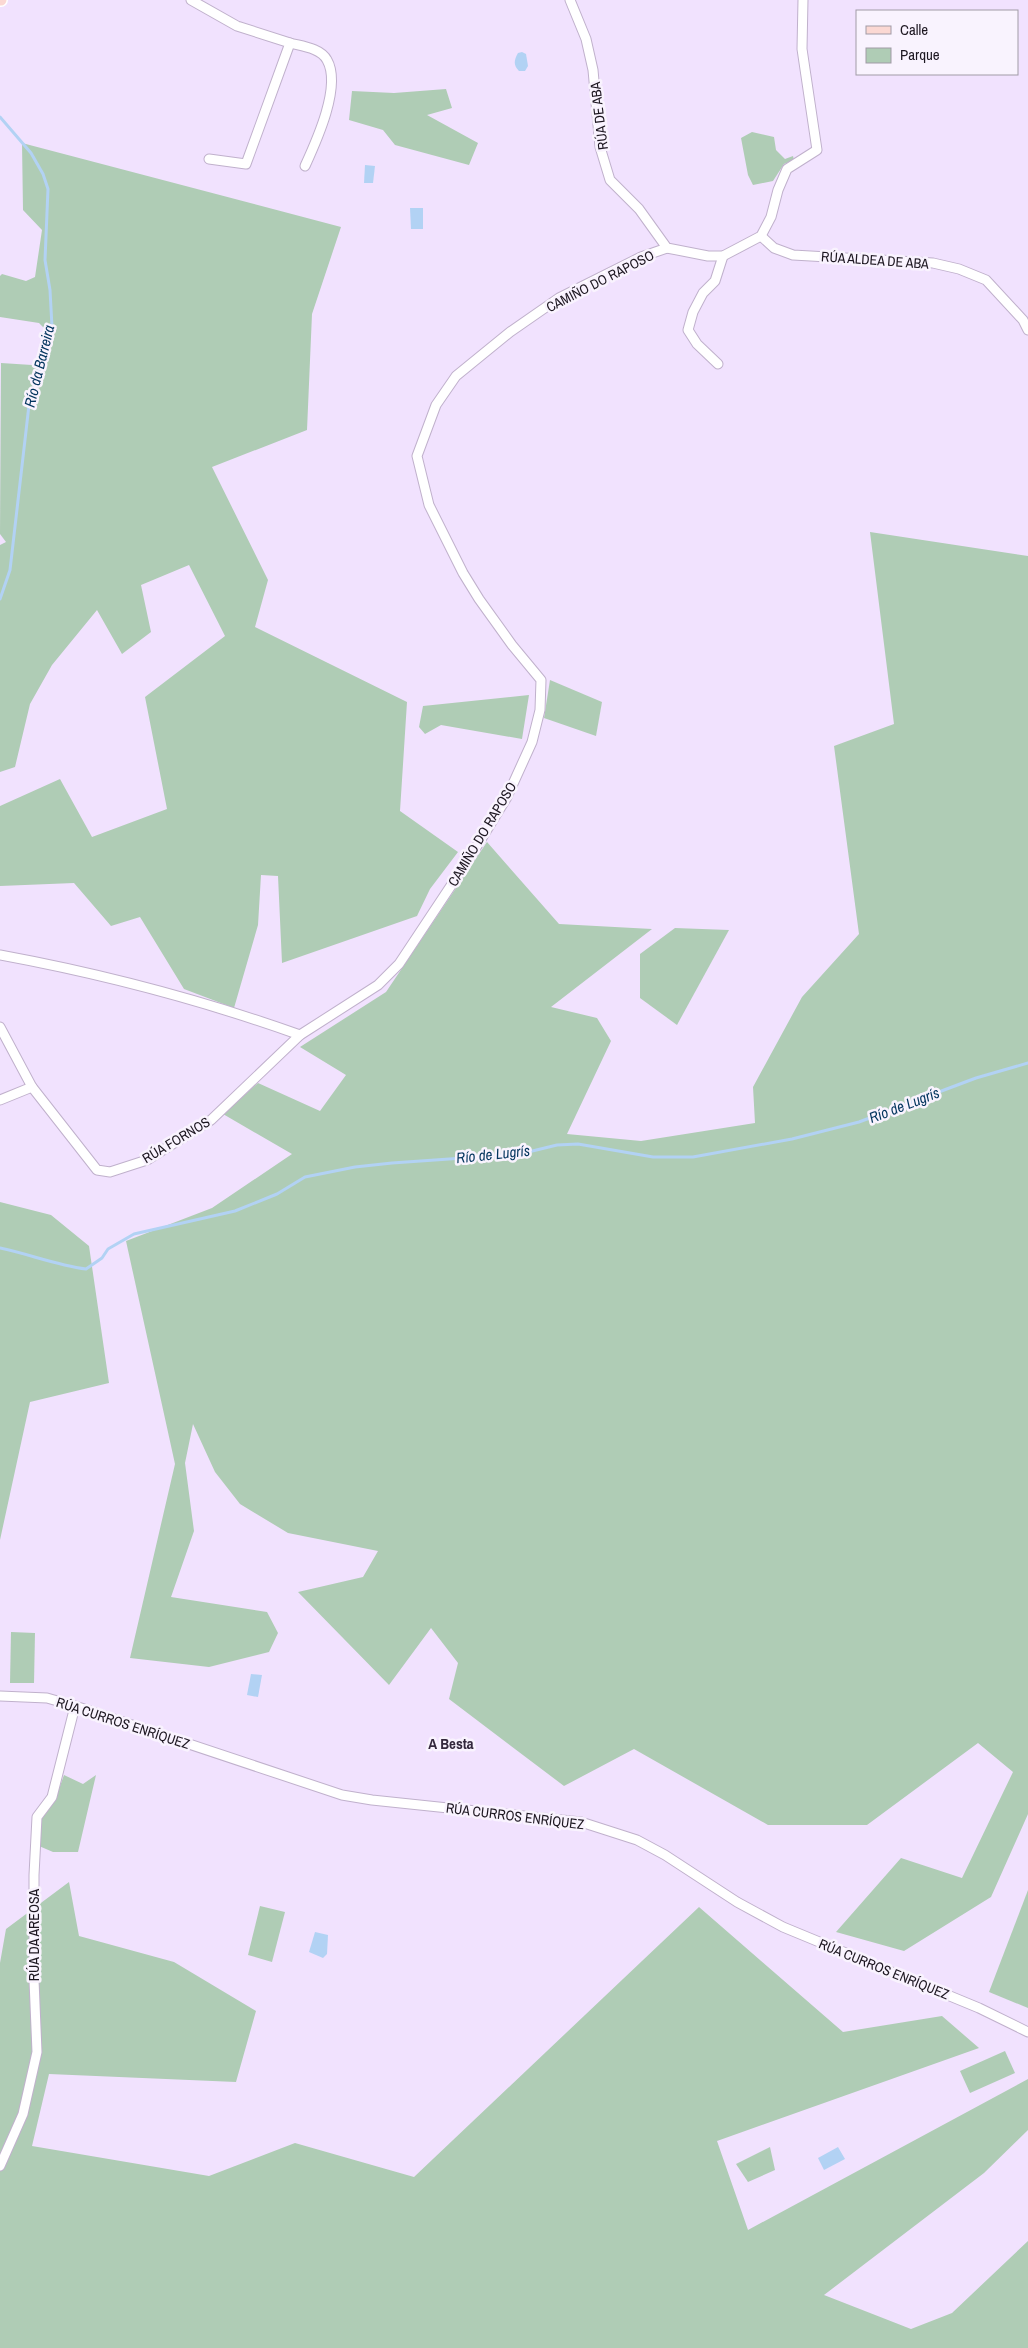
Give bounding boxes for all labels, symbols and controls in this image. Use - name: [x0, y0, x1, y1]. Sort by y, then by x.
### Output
- legend: [856, 10, 1018, 75]
- text: Calle: [900, 19, 928, 40]
- text: Parque: [900, 44, 940, 65]
- street label: RÚA DE ABA: [586, 81, 612, 151]
- street label: CAMIÑO DO RAPOSO: [543, 246, 657, 316]
- street label: RÚA ALDEA DE ABA: [821, 247, 930, 273]
- water label: Río da Barreira: [19, 323, 59, 409]
- street label: CAMIÑO DO RAPOSO: [444, 778, 520, 889]
- water label: Río de Lugrís: [866, 1082, 942, 1128]
- street label: RÚA FORNOS: [139, 1113, 213, 1167]
- water label: Río de Lugrís: [455, 1140, 531, 1168]
- street label: RÚA CURROS ENRÍQUEZ: [54, 1693, 192, 1753]
- district label: A Besta: [428, 1733, 474, 1754]
- street label: RÚA CURROS ENRÍQUEZ: [445, 1799, 585, 1833]
- street label: RÚA DA AREOSA: [25, 1888, 43, 1981]
- street label: RÚA CURROS ENRÍQUEZ: [816, 1935, 952, 2003]

